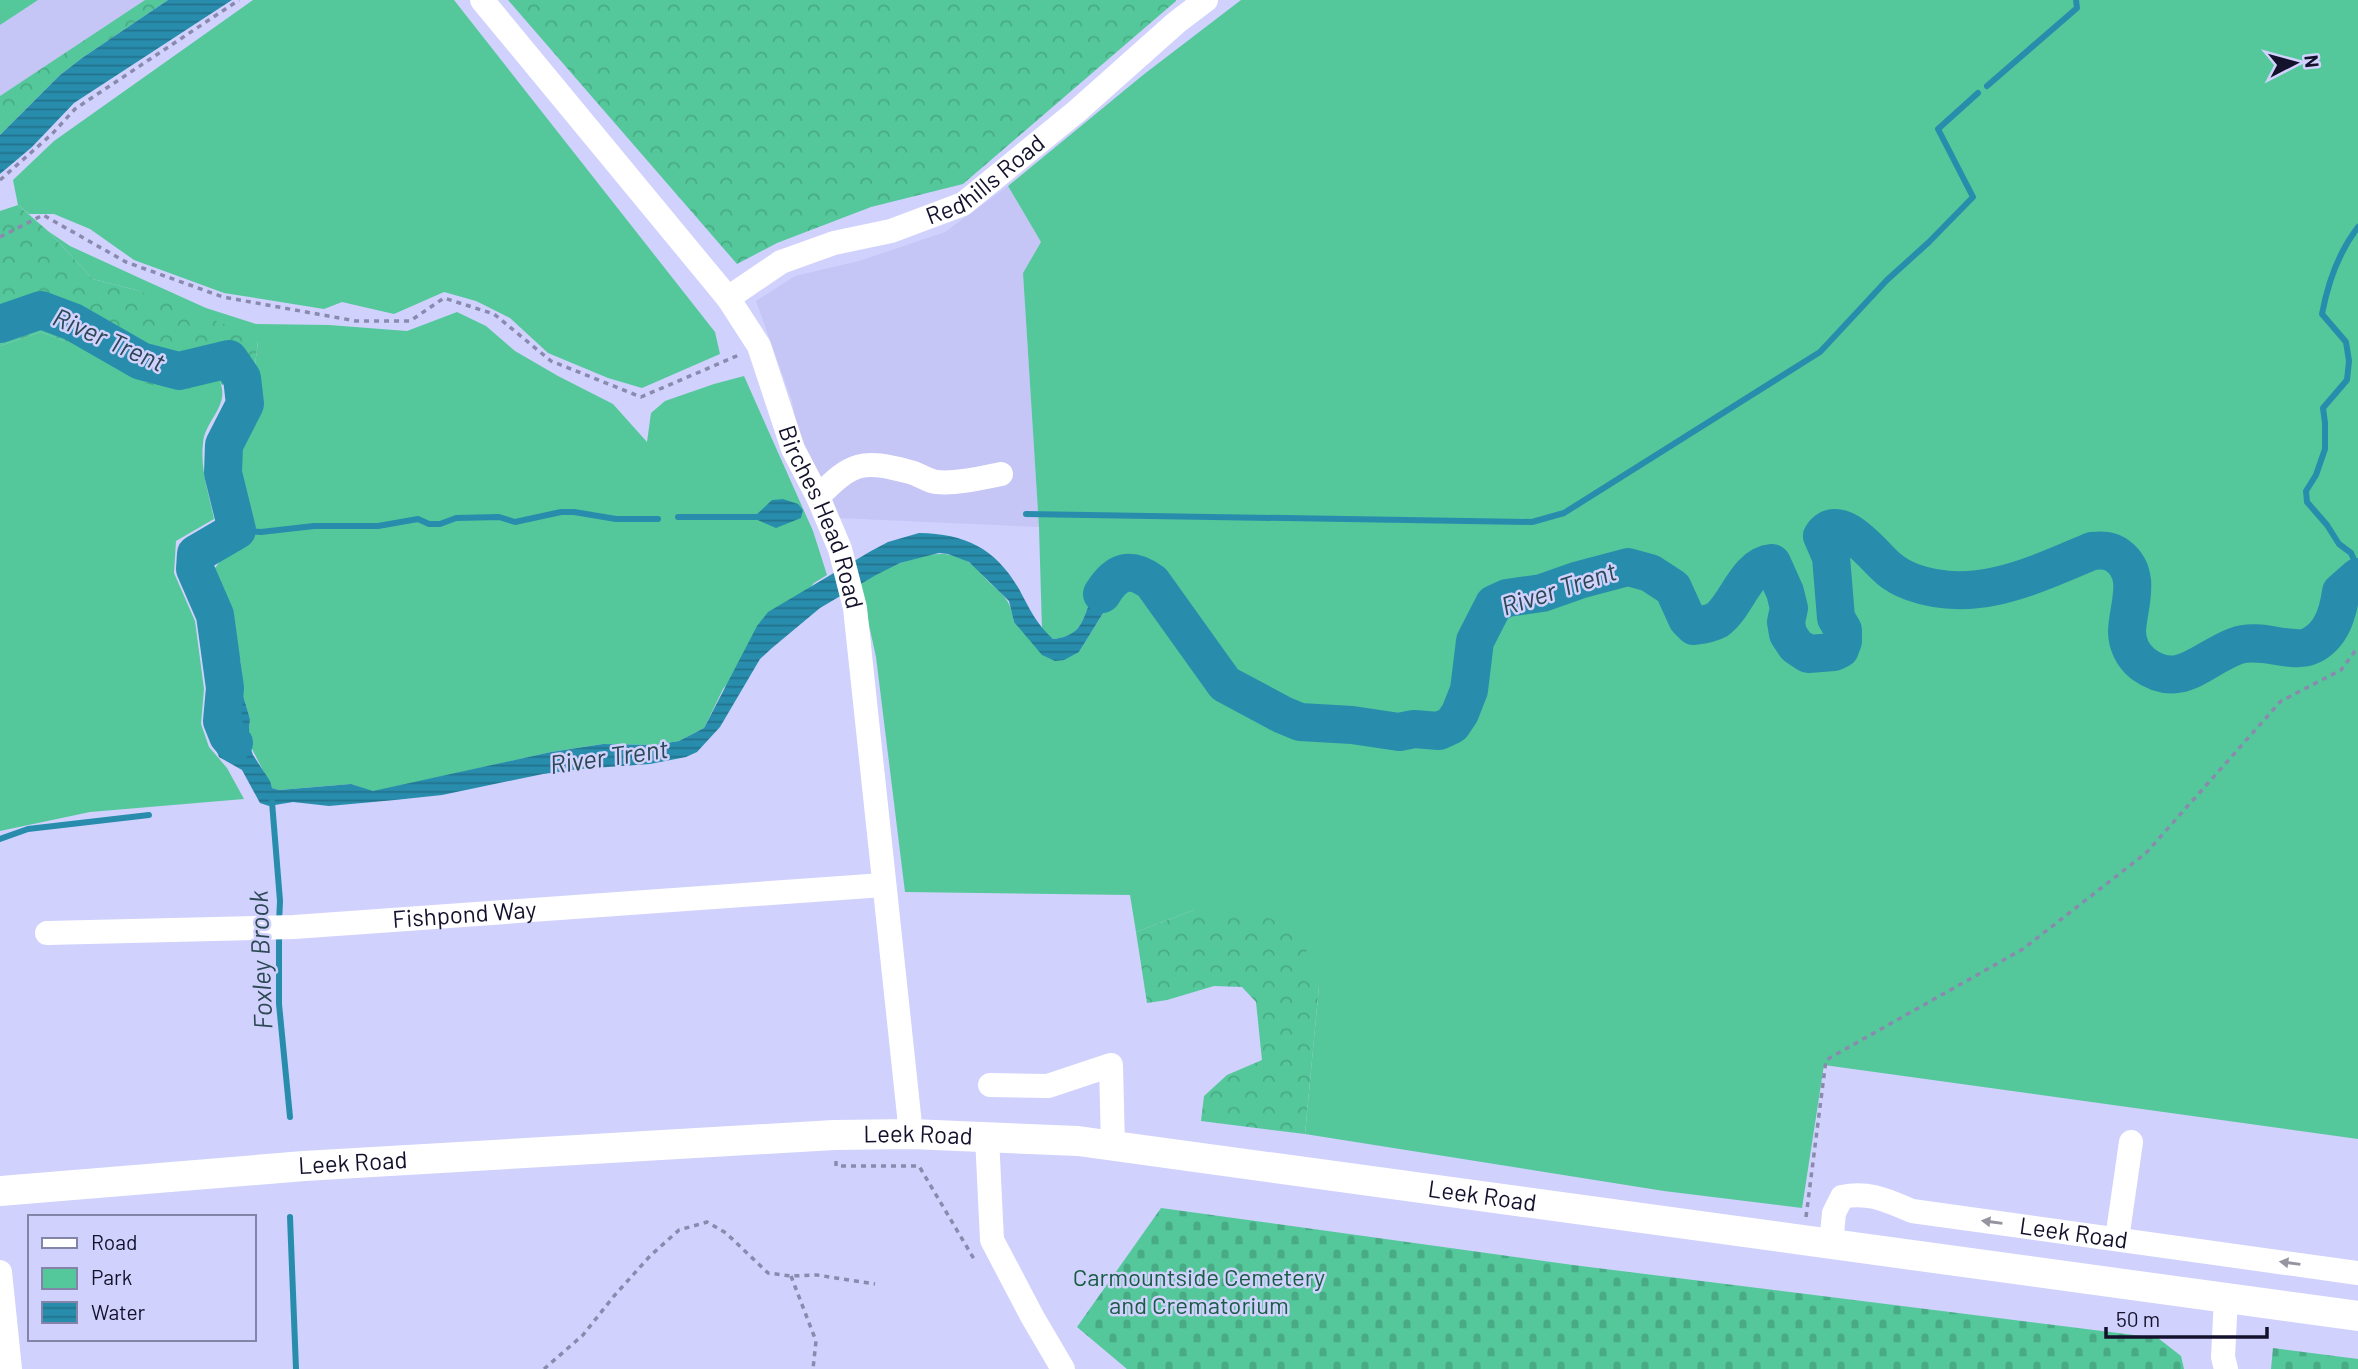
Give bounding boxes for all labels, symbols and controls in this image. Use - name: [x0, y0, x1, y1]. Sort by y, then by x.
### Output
- north arrow: [2260, 28, 2330, 98]
- text: N: [2300, 54, 2325, 69]
- street label: Redhills Road: [921, 127, 1050, 230]
- water label: River Trent: [49, 300, 170, 377]
- street label: Birches Head Road: [773, 421, 871, 612]
- water label: River Trent: [1497, 554, 1620, 621]
- water label: River Trent: [548, 732, 670, 779]
- water label: Foxley Brook: [242, 890, 277, 1030]
- street label: Fishpond Way: [391, 894, 537, 933]
- street label: Leek Road: [863, 1118, 973, 1150]
- street label: Leek Road: [297, 1144, 408, 1179]
- street label: Leek Road: [1426, 1173, 1538, 1217]
- street label: Leek Road: [2018, 1210, 2130, 1254]
- legend: [28, 1215, 256, 1341]
- one-way arrow: [1981, 1216, 2003, 1227]
- text: Road: [91, 1229, 137, 1254]
- one-way arrow: [2279, 1258, 2301, 1269]
- park label: Carmountside Cemetery and Crematorium: [1073, 1262, 1325, 1319]
- text: Park: [91, 1264, 132, 1289]
- scale bar: [2106, 1296, 2267, 1340]
- text: Water: [91, 1299, 146, 1324]
- text: 50 m: [2116, 1306, 2160, 1331]

